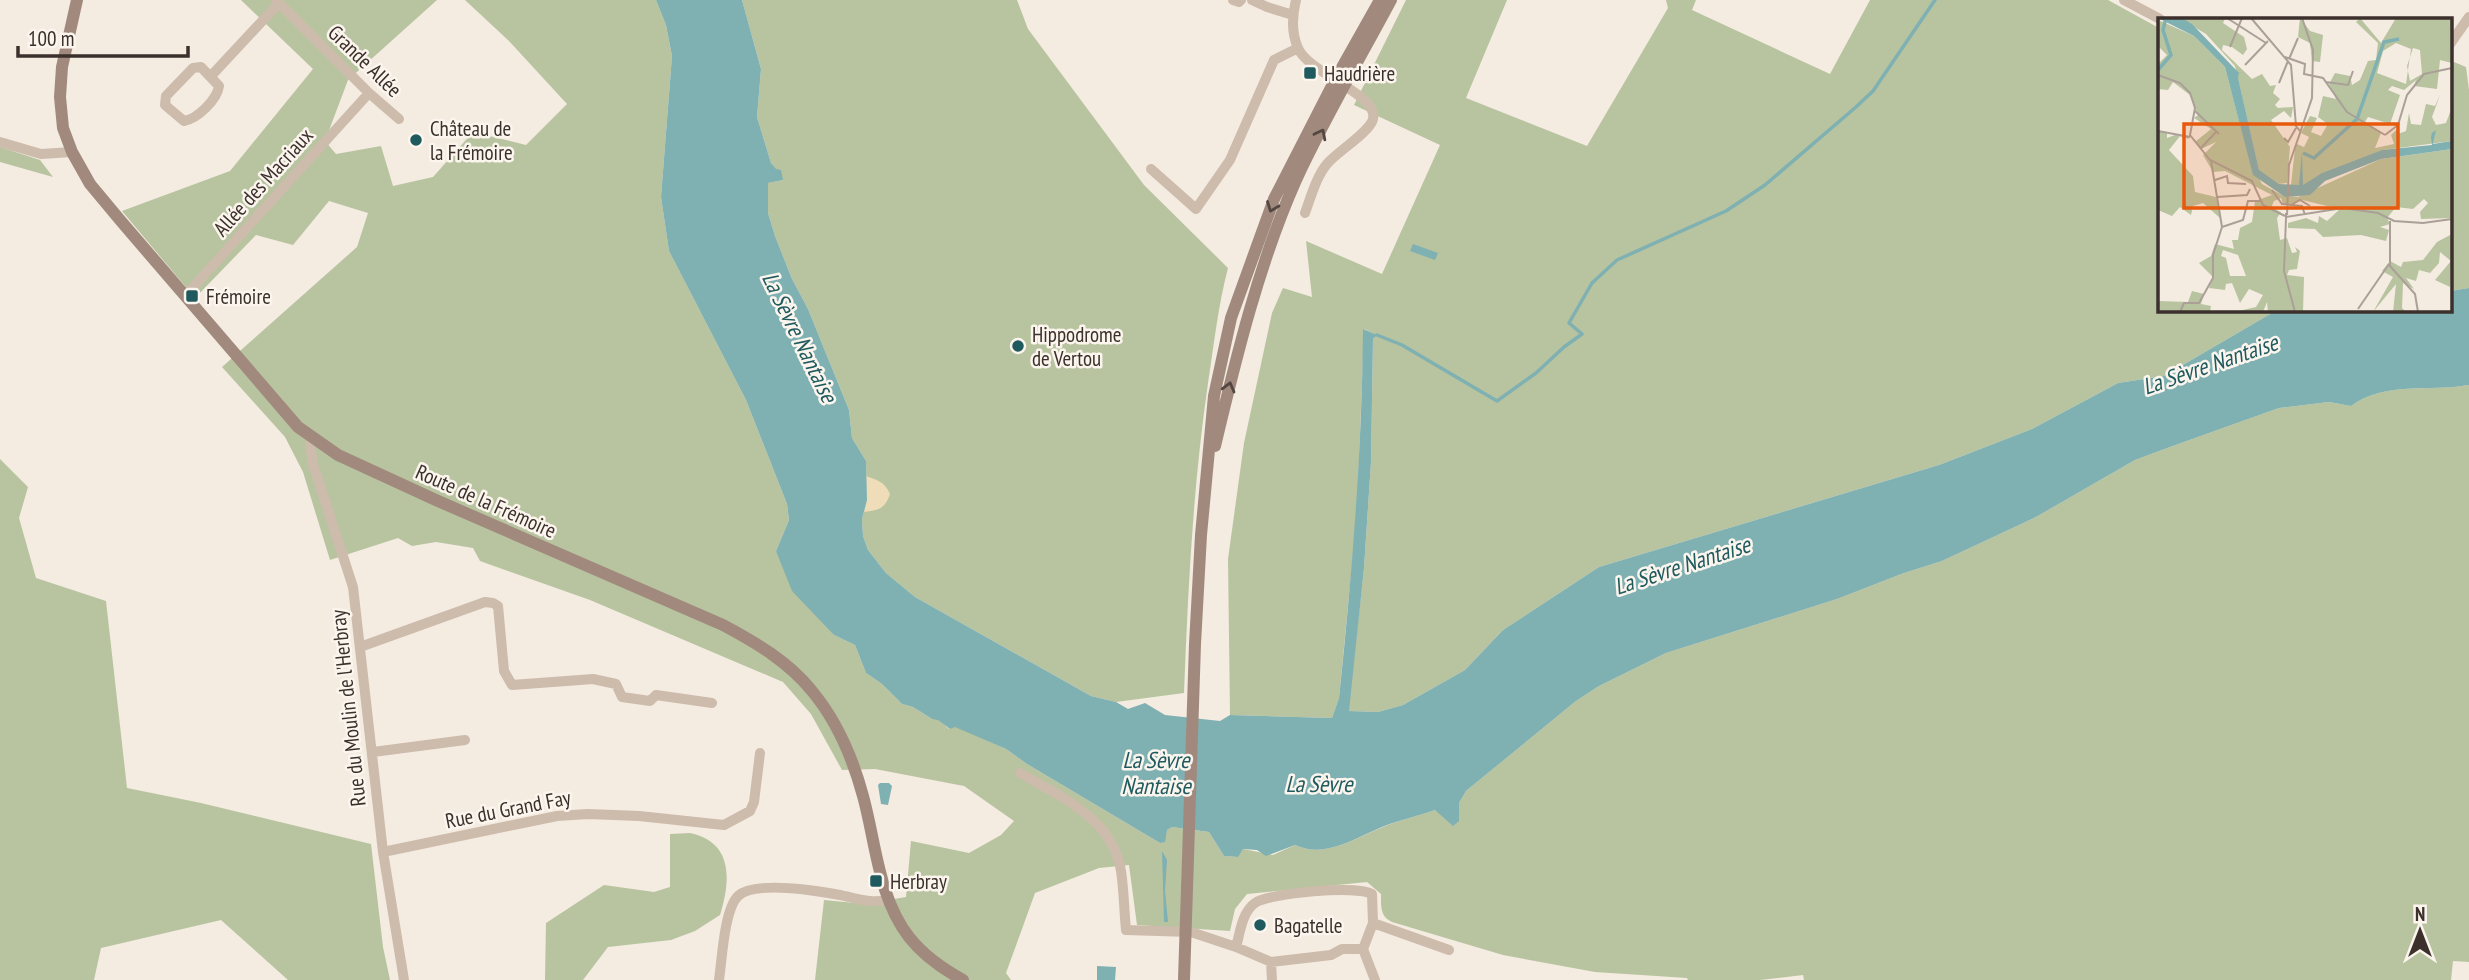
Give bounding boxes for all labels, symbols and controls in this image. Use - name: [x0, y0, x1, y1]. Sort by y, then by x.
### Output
- scale bar: [18, 14, 187, 58]
- inset map: [2158, 18, 2452, 312]
- street label: Grande Allée: [322, 19, 408, 103]
- text: 100 m: [28, 25, 74, 52]
- place label: Haudrière: [1324, 60, 1395, 87]
- marker: Haudrière: [1302, 65, 1318, 81]
- place label: Château de la Frémoire: [430, 115, 513, 166]
- street label: Allée des Macriaux: [207, 122, 319, 242]
- one-way arrow: [1312, 128, 1326, 141]
- marker: Château de la Frémoire: [408, 132, 424, 148]
- one-way arrow: [1266, 201, 1280, 213]
- water label: La Sèvre Nantaise: [756, 267, 845, 408]
- place label: Frémoire: [206, 283, 271, 310]
- marker: Frémoire: [184, 288, 200, 304]
- place label: Hippodrome de Vertou: [1032, 321, 1121, 372]
- water label: La Sèvre Nantaise: [2138, 327, 2283, 401]
- marker: Hippodrome de Vertou: [1010, 338, 1026, 354]
- one-way arrow: [1221, 381, 1236, 393]
- street label: Route de la Frémoire: [412, 458, 560, 544]
- water label: La Sèvre Nantaise: [1610, 529, 1755, 601]
- street label: Rue du Moulin de l'Herbray: [324, 608, 372, 808]
- water label: La Sèvre Nantaise: [1121, 745, 1192, 800]
- water label: La Sèvre: [1286, 769, 1354, 798]
- street label: Rue du Grand Fay: [443, 784, 573, 834]
- place label: Herbray: [890, 868, 947, 895]
- marker: Herbray: [868, 873, 884, 889]
- north arrow: [2385, 896, 2455, 966]
- text: N: [2415, 902, 2425, 926]
- place label: Bagatelle: [1274, 912, 1343, 939]
- marker: Bagatelle: [1252, 917, 1268, 933]

